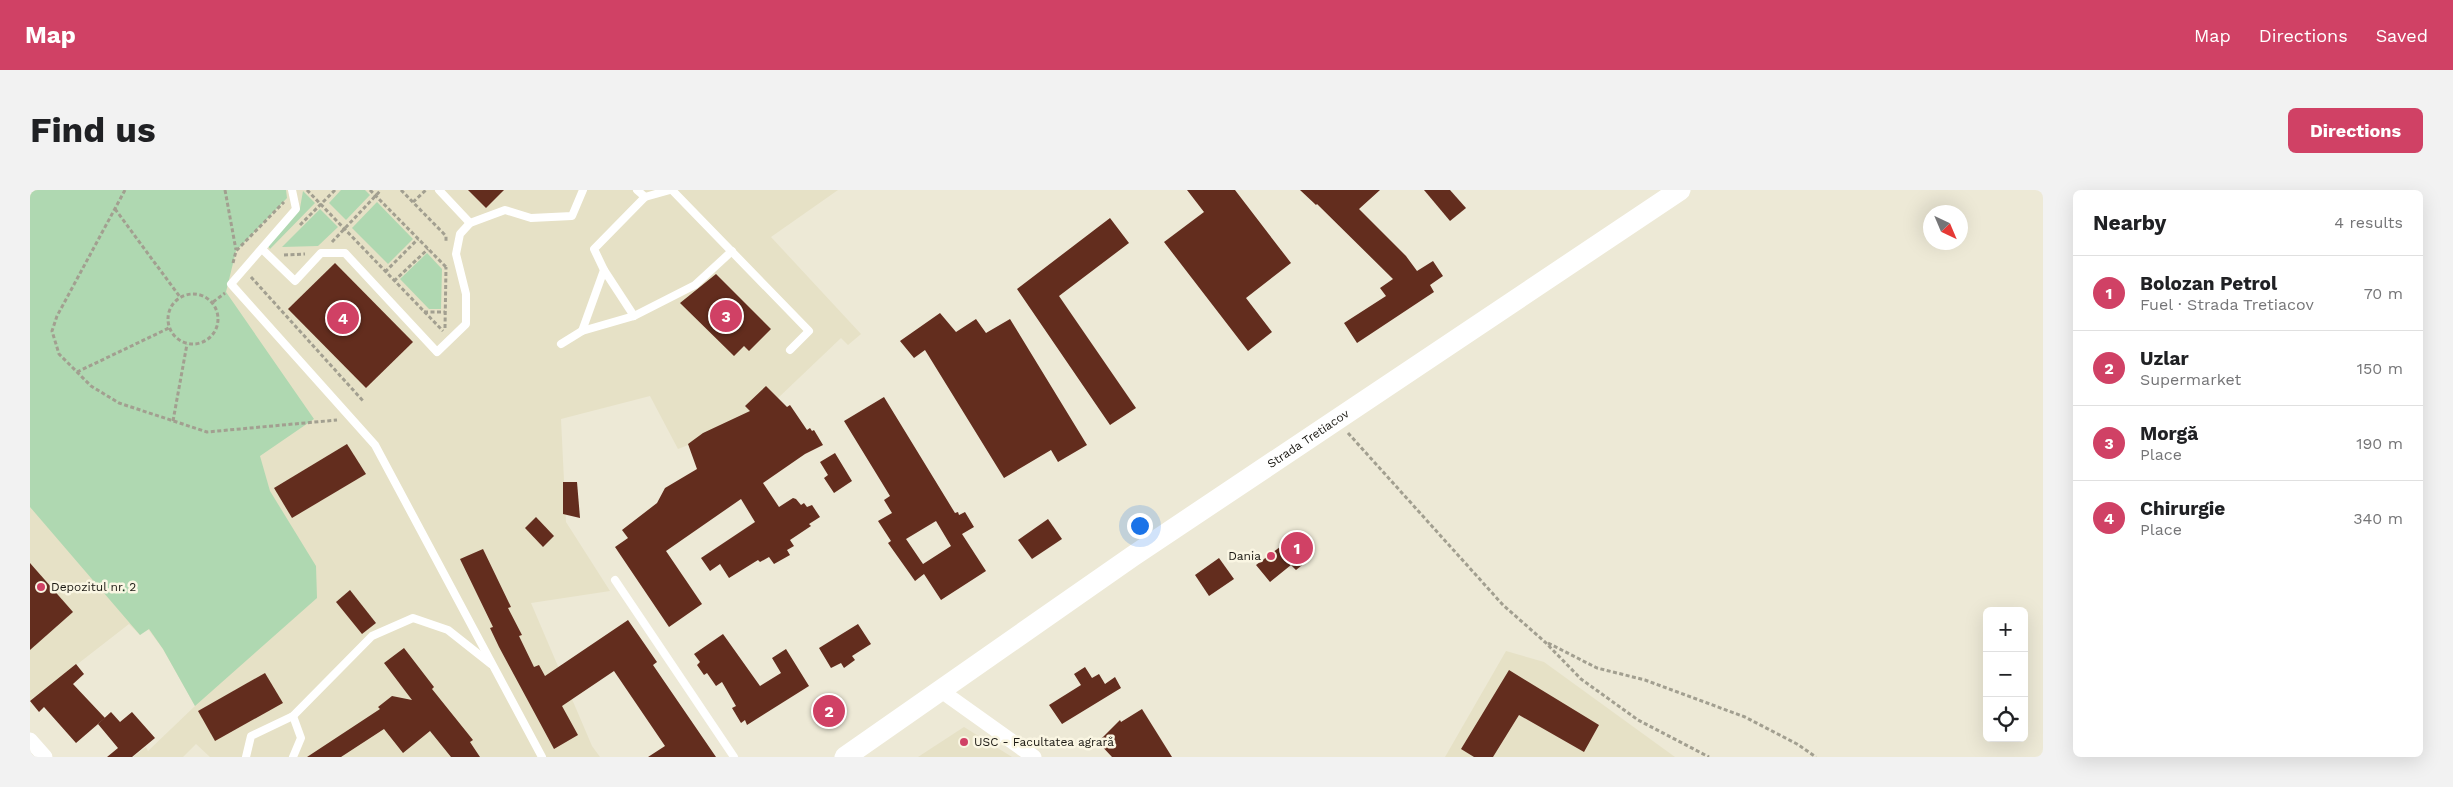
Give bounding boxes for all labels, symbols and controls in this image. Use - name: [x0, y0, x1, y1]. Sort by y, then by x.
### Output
- text: Map: [25, 21, 76, 49]
- text: Map: [2194, 25, 2231, 46]
- text: Directions: [2259, 25, 2348, 46]
- text: Saved: [2376, 25, 2428, 46]
- button: Directions: [2288, 108, 2423, 153]
- text: Find us: [30, 109, 156, 151]
- north arrow: [1923, 205, 1968, 250]
- text: Nearby: [2093, 210, 2166, 235]
- text: 4 results: [2334, 213, 2403, 232]
- text: Bolozan Petrol: [2140, 272, 2277, 295]
- text: 1: [2106, 284, 2112, 303]
- text: 70 m: [2364, 284, 2403, 303]
- text: Fuel · Strada Tretiacov: [2140, 295, 2314, 314]
- pin: 3: [710, 297, 742, 335]
- pin: 4: [327, 299, 359, 337]
- text: Uzlar: [2140, 347, 2189, 370]
- text: 2: [2104, 359, 2114, 378]
- text: 150 m: [2357, 359, 2403, 378]
- text: Supermarket: [2140, 370, 2241, 389]
- street label: Strada Tretiacov: [1265, 406, 1352, 471]
- text: Morgă: [2140, 422, 2198, 445]
- text: 3: [2104, 434, 2114, 453]
- text: 190 m: [2356, 434, 2403, 453]
- text: Place: [2140, 445, 2182, 464]
- text: Chirurgie: [2140, 497, 2225, 520]
- text: 4: [2104, 509, 2114, 528]
- text: 340 m: [2353, 509, 2403, 528]
- your location: [1127, 513, 1153, 539]
- text: Place: [2140, 520, 2182, 539]
- pin: 1: [1281, 529, 1313, 567]
- place label: Dania: [1228, 549, 1261, 563]
- marker: Dania: [1265, 550, 1277, 562]
- place label: Depozitul nr. 2: [51, 580, 136, 594]
- marker: Depozitul nr. 2: [35, 581, 47, 593]
- map controls: [1983, 607, 2028, 742]
- button: +: [1983, 607, 2028, 652]
- button: −: [1983, 652, 2028, 697]
- pin: 2: [813, 692, 845, 730]
- button: locate: [1983, 697, 2028, 742]
- place label: USC - Facultatea agrară: [974, 735, 1114, 749]
- marker: USC - Facultatea agrară: [958, 736, 970, 748]

